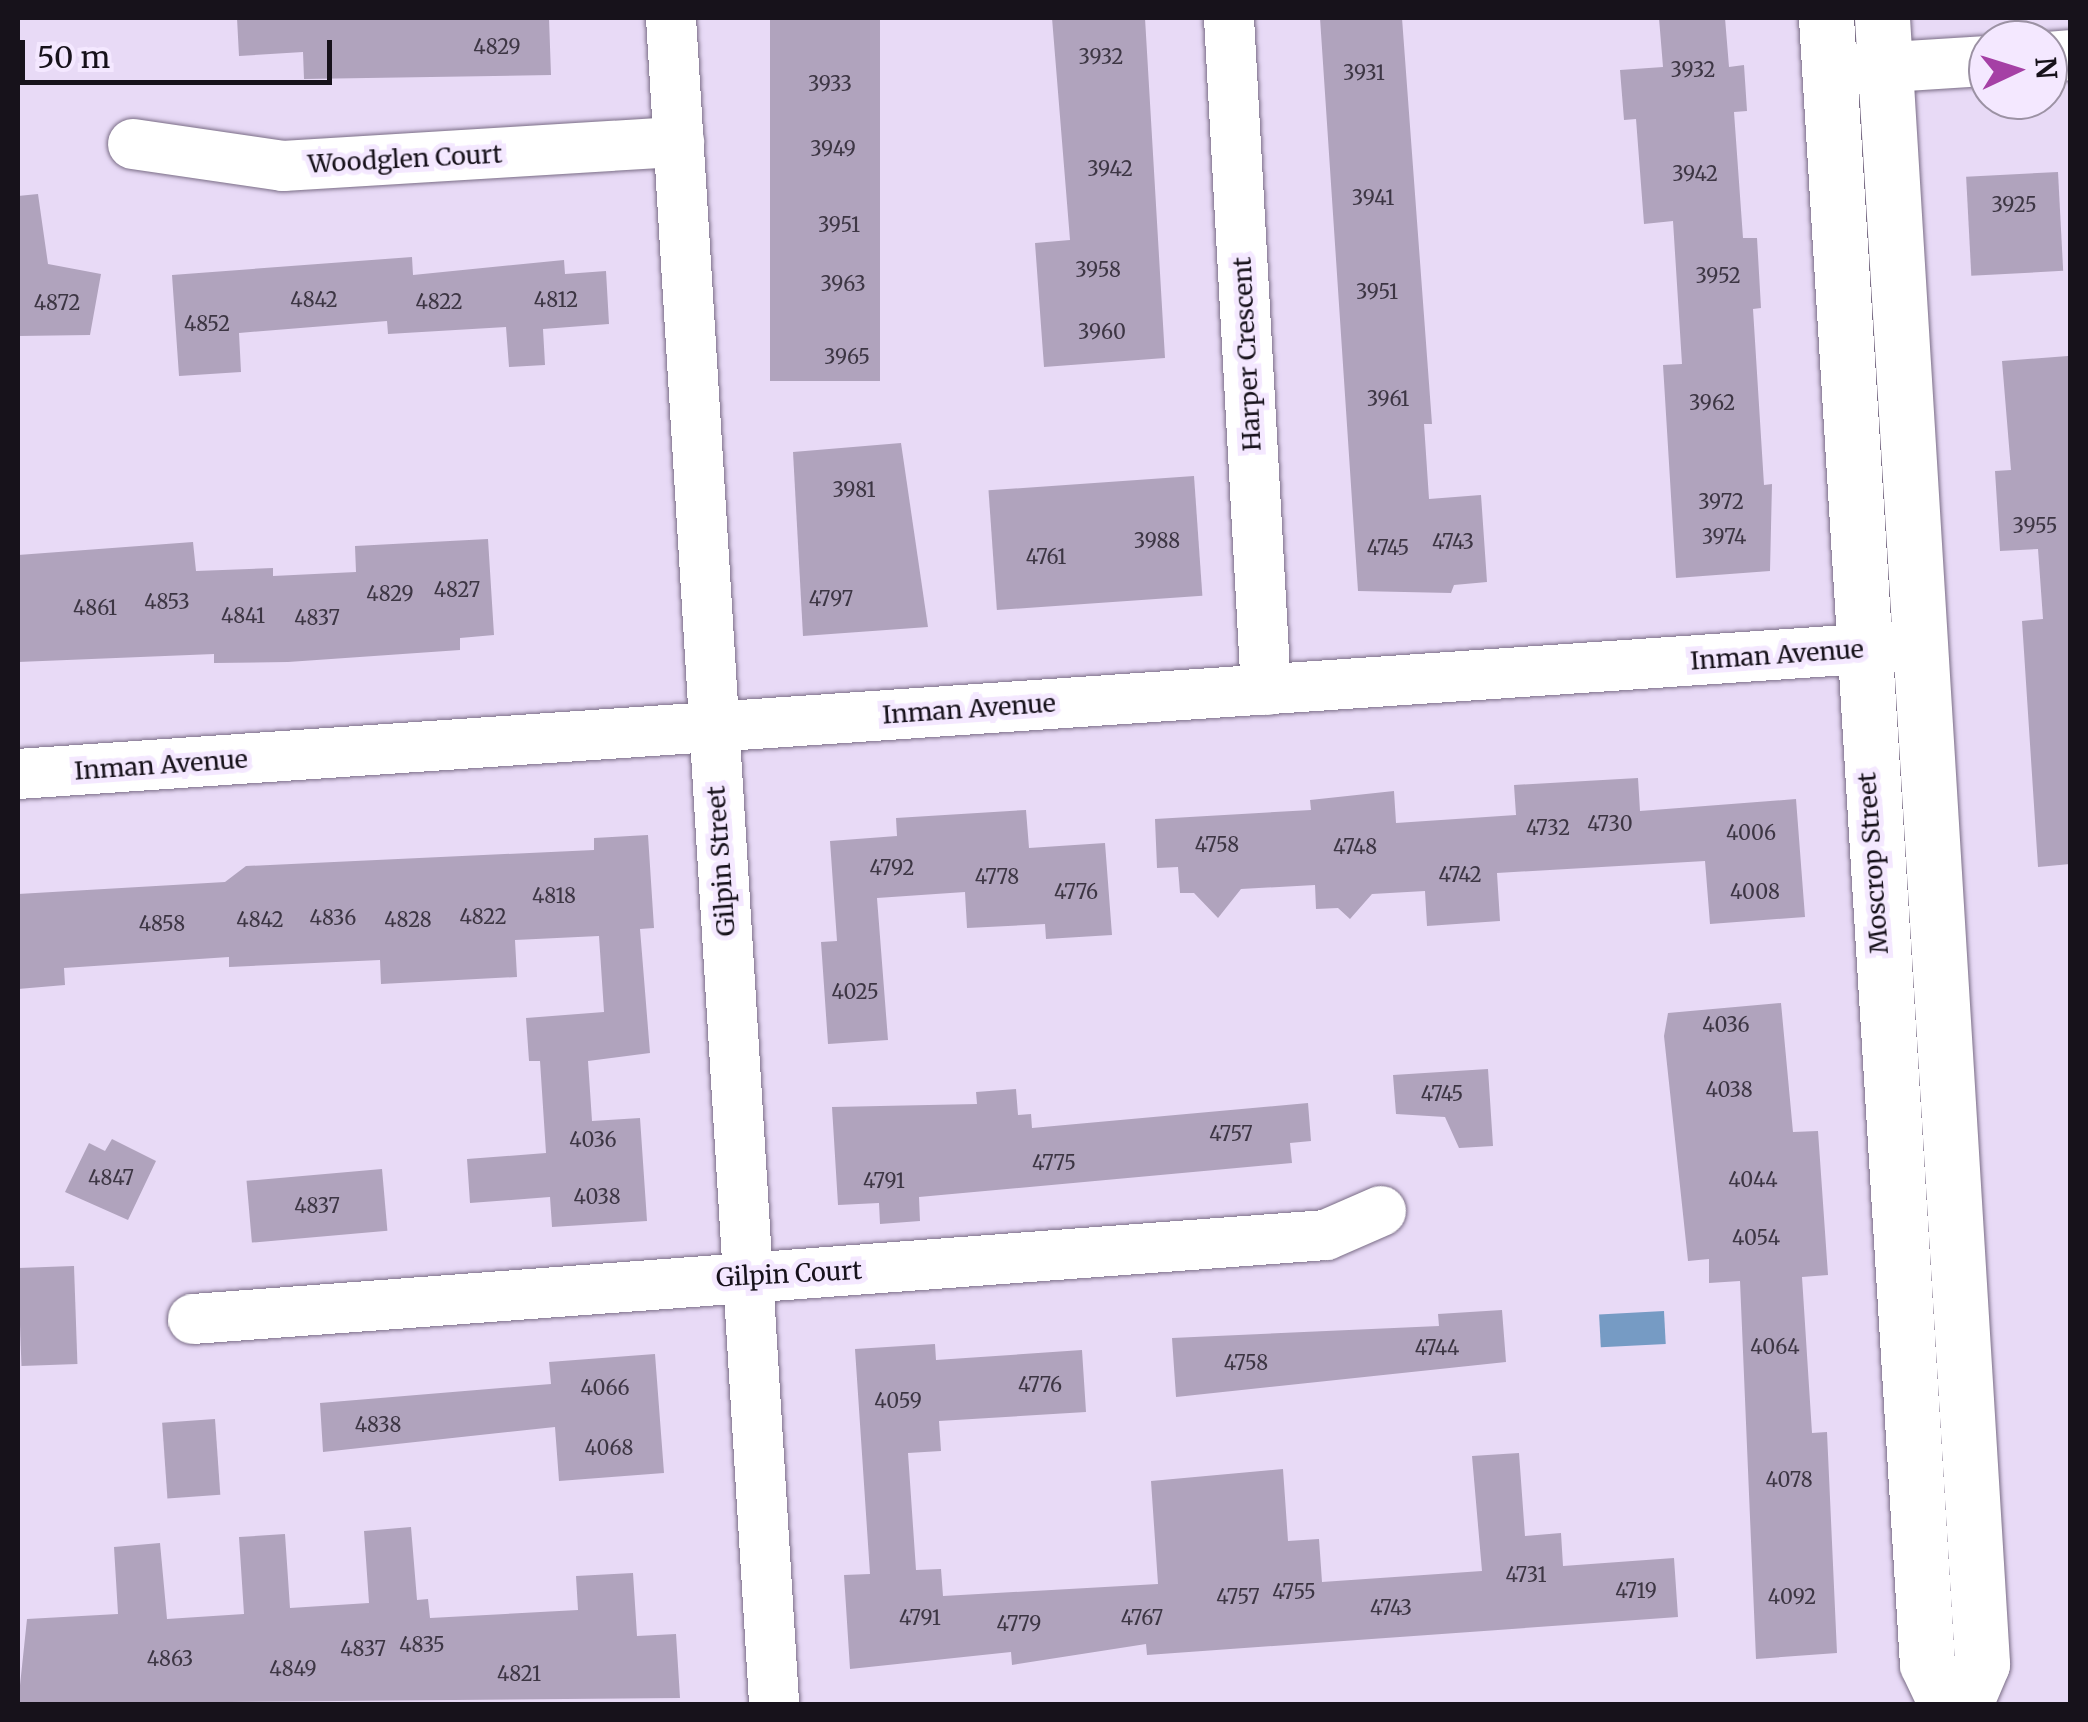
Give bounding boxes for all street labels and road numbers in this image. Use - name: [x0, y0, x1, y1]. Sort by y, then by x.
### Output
- street label: Woodglen Court: [307, 139, 503, 179]
- street label: Harper Crescent: [1227, 256, 1267, 452]
- street label: Inman Avenue: [1689, 634, 1865, 676]
- street label: Inman Avenue: [881, 688, 1057, 730]
- street label: Inman Avenue: [73, 744, 249, 786]
- street label: Moscrop Street: [1852, 771, 1894, 955]
- street label: Gilpin Street: [701, 785, 741, 937]
- street label: Gilpin Court: [715, 1255, 863, 1293]

